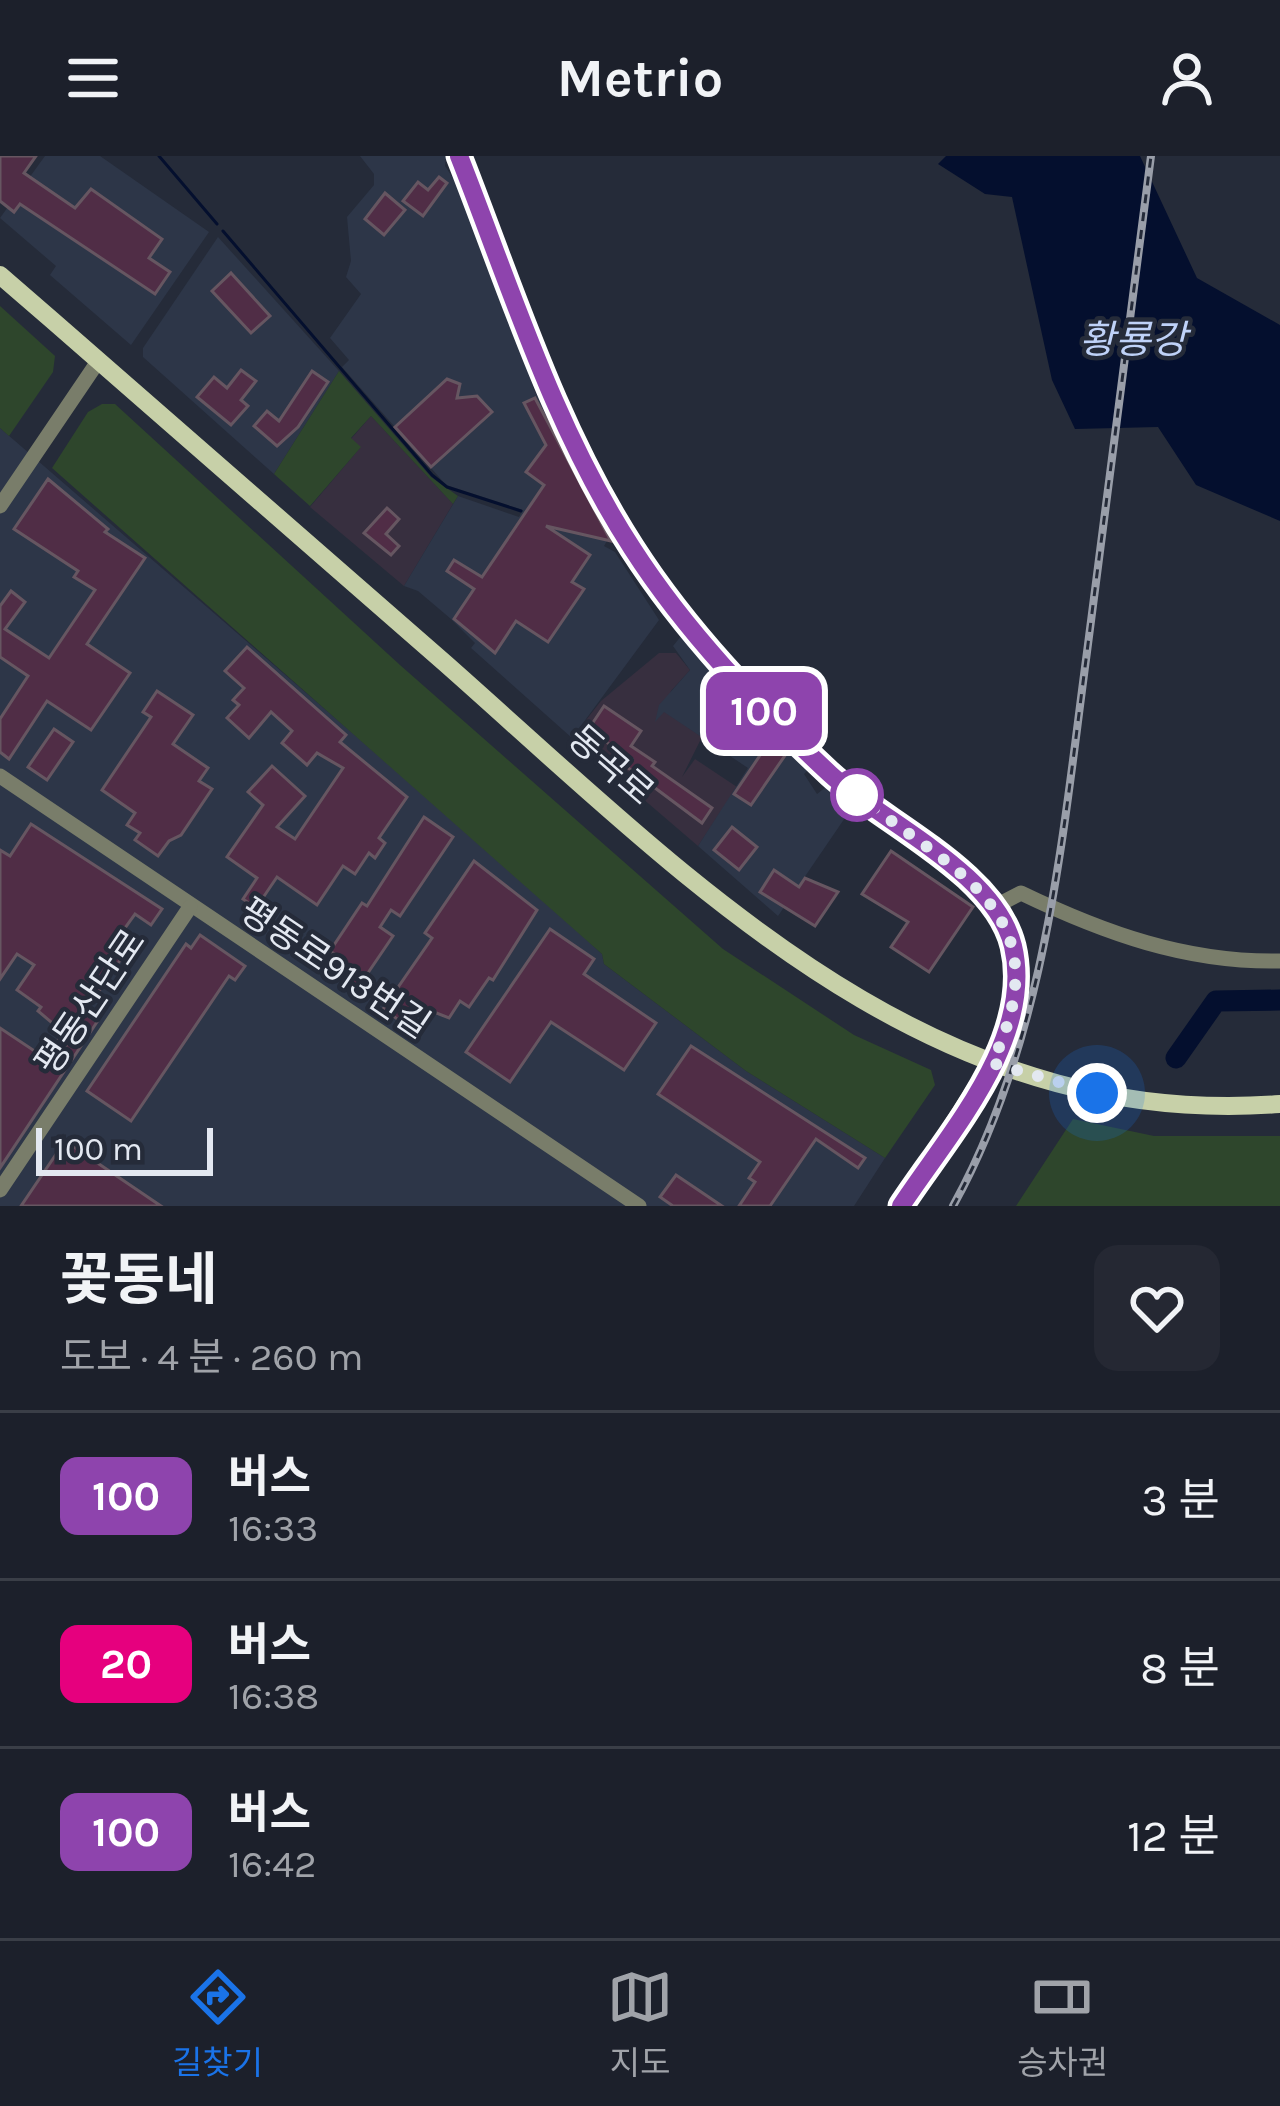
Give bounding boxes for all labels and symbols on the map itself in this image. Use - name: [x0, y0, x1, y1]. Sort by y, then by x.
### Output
- water label: 황룡강: [1079, 317, 1192, 363]
- line badge: 100: [695, 672, 833, 750]
- street label: 동곡로: [560, 717, 662, 813]
- unlabelled marker: [832, 770, 882, 820]
- street label: 평동로913번길: [232, 889, 438, 1047]
- street label: 평동산단로: [26, 922, 154, 1082]
- your location: [1067, 1063, 1127, 1123]
- scale bar: [36, 1122, 213, 1175]

